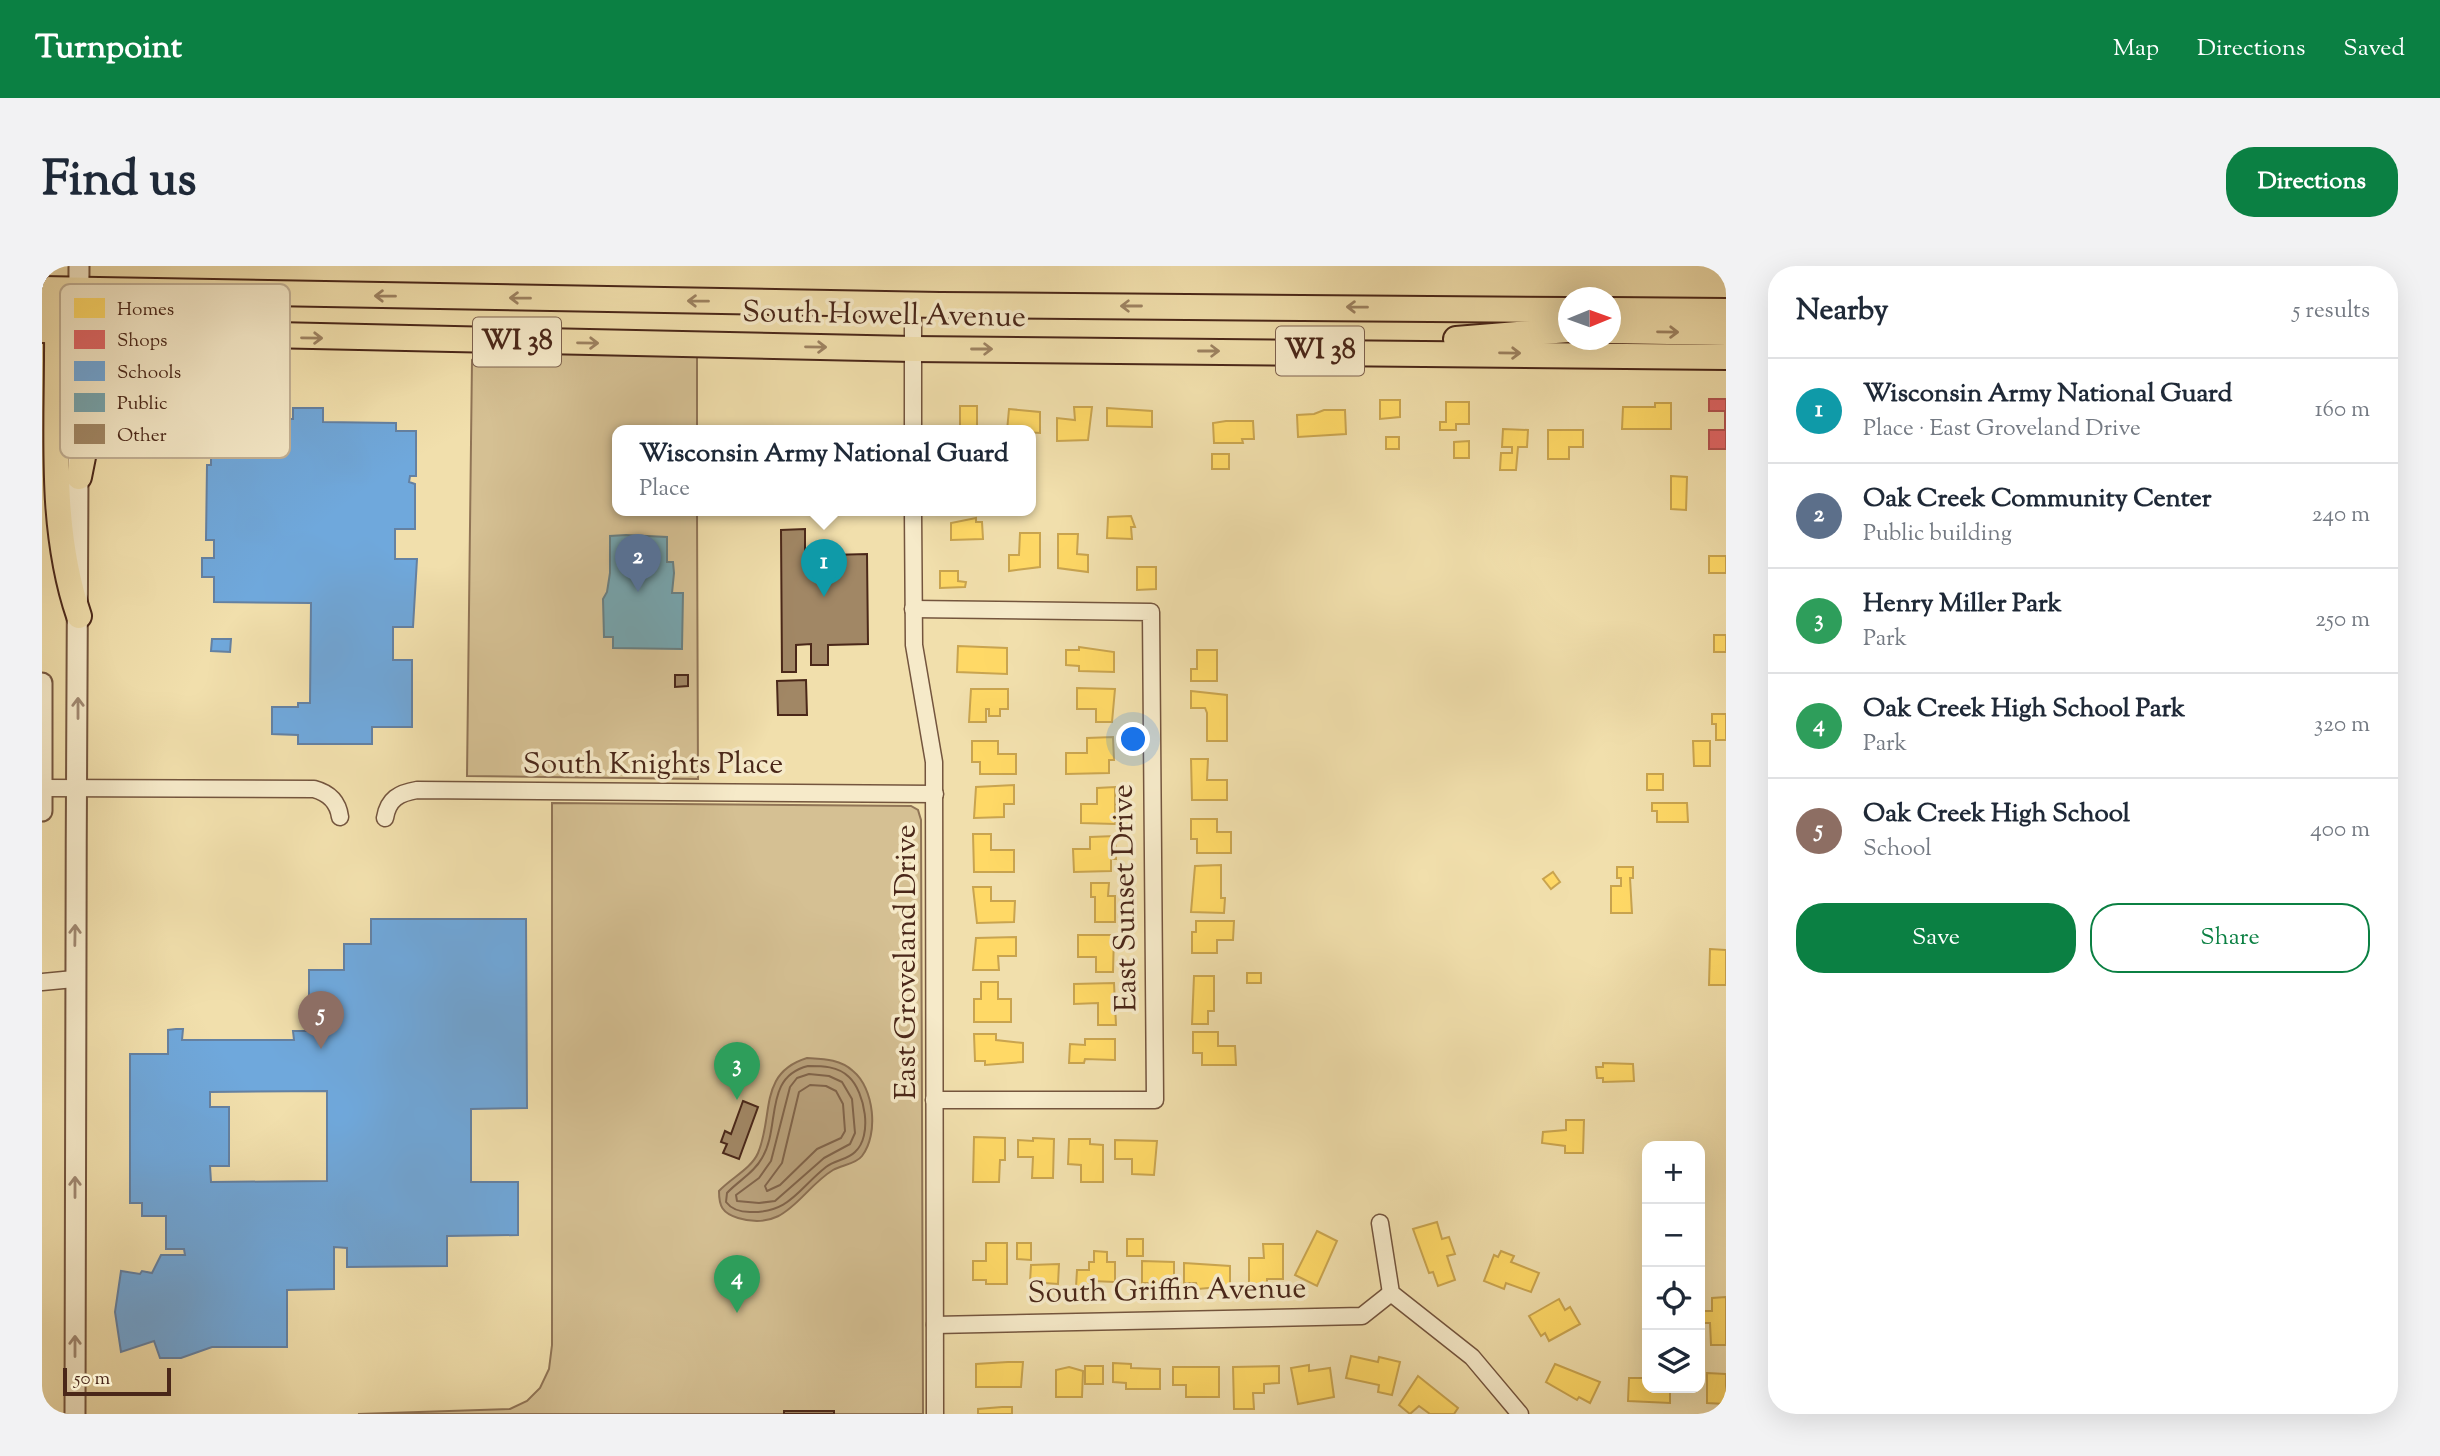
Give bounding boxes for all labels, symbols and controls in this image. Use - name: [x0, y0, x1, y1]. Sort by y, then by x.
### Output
- text: Turnpoint: [35, 25, 182, 73]
- text: Map: [2113, 32, 2159, 66]
- text: Directions: [2197, 32, 2305, 66]
- text: Saved: [2343, 32, 2405, 66]
- text: Find us: [42, 147, 196, 217]
- button: Directions: [2226, 147, 2398, 217]
- legend: [60, 284, 290, 458]
- north arrow: [1558, 287, 1621, 350]
- one-way arrow: [373, 289, 396, 303]
- text: Nearby: [1796, 290, 1888, 333]
- one-way arrow: [508, 291, 531, 305]
- street label: South Howell Avenue: [742, 292, 1026, 340]
- one-way arrow: [687, 294, 710, 308]
- text: 5 results: [2293, 295, 2370, 328]
- text: Homes: [117, 297, 174, 324]
- one-way arrow: [1120, 299, 1143, 313]
- one-way arrow: [1345, 301, 1368, 314]
- road number: WI 38: [473, 318, 561, 366]
- one-way arrow: [1656, 325, 1679, 339]
- road number: WI 38: [1276, 326, 1364, 376]
- text: Shops: [117, 328, 168, 355]
- one-way arrow: [300, 331, 323, 345]
- one-way arrow: [576, 336, 599, 350]
- one-way arrow: [804, 340, 827, 354]
- one-way arrow: [970, 342, 993, 356]
- one-way arrow: [1197, 344, 1220, 358]
- one-way arrow: [1498, 347, 1521, 360]
- text: Schools: [117, 360, 181, 387]
- text: Wisconsin Army National Guard: [1863, 376, 2233, 413]
- text: Public: [117, 391, 168, 418]
- text: 1: [1815, 394, 1823, 427]
- text: 160 m: [2315, 394, 2370, 427]
- text: Place · East Groveland Drive: [1863, 413, 2141, 446]
- text: Other: [117, 423, 167, 450]
- popup: [612, 425, 1036, 516]
- text: Wisconsin Army National Guard: [639, 436, 1009, 473]
- text: Place: [639, 473, 690, 506]
- text: Oak Creek Community Center: [1863, 481, 2211, 518]
- text: 2: [1814, 499, 1824, 532]
- text: 240 m: [2312, 499, 2370, 532]
- text: Public building: [1863, 518, 2012, 551]
- pin: 2: [615, 534, 661, 592]
- pin: 1: [801, 539, 847, 597]
- text: Henry Miller Park: [1863, 586, 2062, 623]
- text: 3: [1814, 604, 1824, 637]
- text: 250 m: [2315, 604, 2370, 637]
- text: Park: [1863, 623, 1907, 656]
- text: Oak Creek High School Park: [1863, 691, 2185, 728]
- one-way arrow: [71, 697, 85, 720]
- text: 4: [1813, 709, 1825, 742]
- text: 320 m: [2314, 709, 2370, 742]
- your location: [1116, 722, 1150, 756]
- text: Park: [1863, 728, 1907, 761]
- street label: South Knights Place: [523, 744, 783, 787]
- street label: East Sunset Drive: [1103, 784, 1149, 1012]
- text: Oak Creek High School: [1863, 796, 2130, 833]
- text: 5: [1815, 814, 1823, 847]
- text: 400 m: [2310, 814, 2370, 847]
- street label: East Groveland Drive: [886, 824, 929, 1100]
- text: School: [1863, 833, 1932, 866]
- button: Save: [1796, 903, 2076, 973]
- button: Share: [2090, 903, 2370, 973]
- one-way arrow: [68, 924, 81, 947]
- pin: 5: [298, 991, 344, 1049]
- pin: 3: [714, 1042, 760, 1100]
- map controls: [1642, 1141, 1705, 1393]
- button: +: [1642, 1141, 1705, 1204]
- one-way arrow: [68, 1176, 82, 1199]
- button: −: [1642, 1204, 1705, 1267]
- pin: 4: [714, 1255, 760, 1313]
- button: locate: [1642, 1267, 1705, 1330]
- street label: South Griffin Avenue: [1027, 1268, 1307, 1316]
- button: layers: [1642, 1330, 1705, 1393]
- one-way arrow: [68, 1335, 82, 1358]
- scale bar: [63, 1365, 172, 1397]
- text: 50 m: [74, 1366, 110, 1393]

